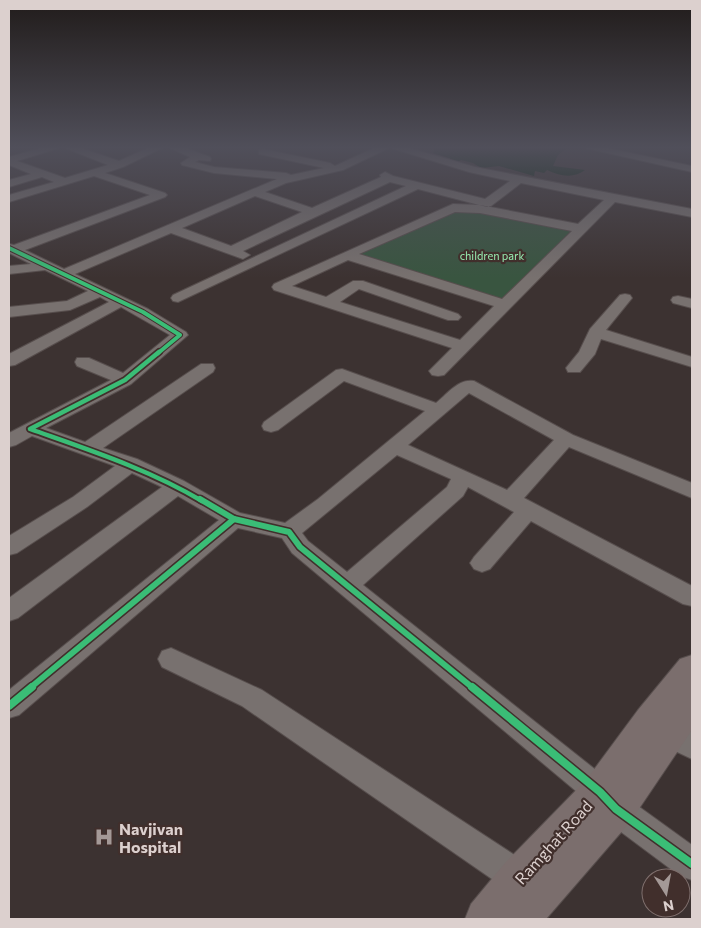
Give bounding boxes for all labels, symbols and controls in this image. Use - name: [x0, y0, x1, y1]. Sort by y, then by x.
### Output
- park label: children park: [460, 249, 524, 262]
- street label: Ramghat Road: [510, 796, 596, 888]
- place label: Navjivan Hospital: [119, 819, 183, 856]
- hospital icon: Navjivan Hospital: [93, 826, 115, 848]
- north arrow: [641, 868, 691, 918]
- text: N: [662, 897, 675, 916]

